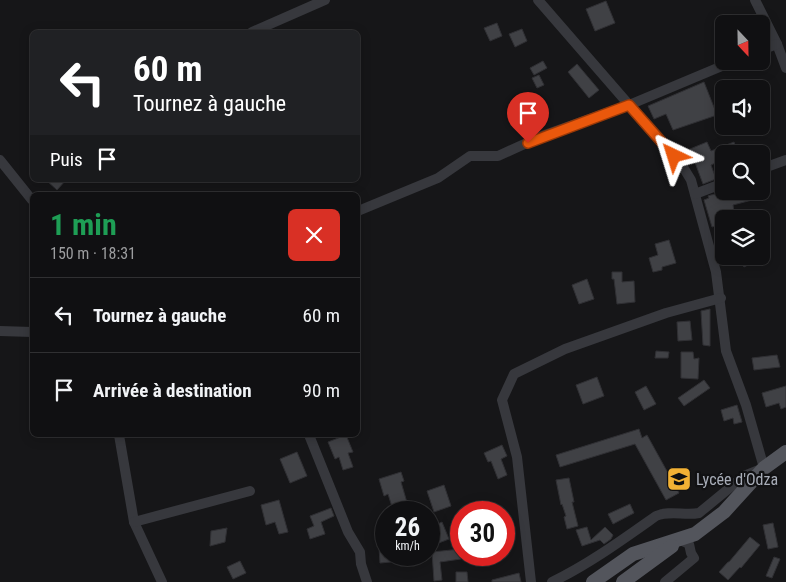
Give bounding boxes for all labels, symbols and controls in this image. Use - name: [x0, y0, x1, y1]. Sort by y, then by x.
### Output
- north arrow: [715, 15, 770, 70]
- map controls: [715, 15, 770, 265]
- text: 60 m: [133, 49, 202, 90]
- icon: left: [50, 50, 115, 115]
- button: sound: [715, 80, 770, 135]
- text: Tournez à gauche: [133, 91, 286, 116]
- pin: [507, 92, 549, 143]
- icon: arrive: [514, 99, 542, 127]
- position arrow: [647, 129, 699, 181]
- icon: arrive: [93, 145, 121, 173]
- button: search: [715, 145, 770, 200]
- text: Puis: [50, 148, 83, 171]
- text: 1 min: [50, 207, 117, 242]
- button: close: [288, 209, 340, 261]
- button: layers: [715, 210, 770, 265]
- text: 150 m · 18:31: [50, 244, 136, 263]
- icon: left: [50, 301, 78, 329]
- text: Tournez à gauche: [93, 304, 226, 327]
- text: 60 m: [303, 304, 340, 327]
- icon: arrive: [50, 376, 78, 404]
- text: Arrivée à destination: [93, 379, 252, 402]
- text: 90 m: [303, 379, 340, 402]
- school or university icon: Lycée d'Odza: [666, 466, 692, 492]
- place label: Lycée d'Odza: [696, 470, 778, 489]
- speed limit sign: 30: [450, 501, 515, 566]
- text: 26: [395, 513, 420, 542]
- text: km/h: [395, 539, 420, 553]

